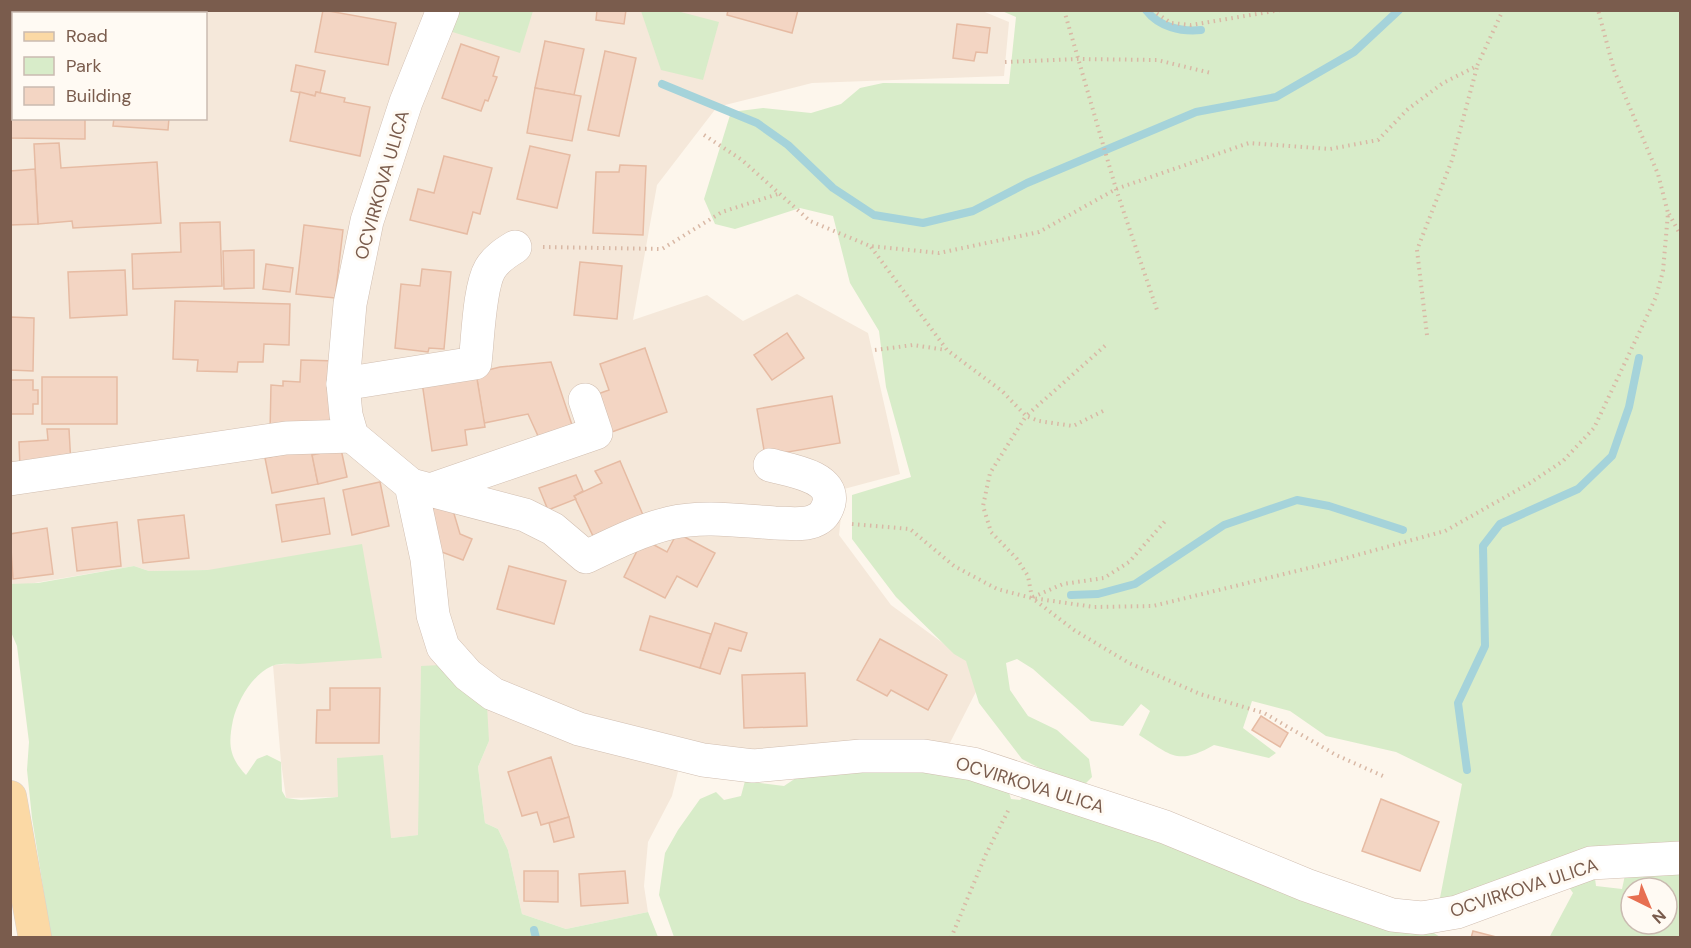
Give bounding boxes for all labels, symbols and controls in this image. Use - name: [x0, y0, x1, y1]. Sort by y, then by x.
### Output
- legend: [12, 12, 207, 120]
- text: Road: [66, 24, 108, 48]
- text: Park: [66, 54, 102, 78]
- text: Building: [66, 84, 131, 108]
- street label: OCVIRKOVA ULICA: [349, 108, 415, 262]
- street label: OCVIRKOVA ULICA: [953, 751, 1107, 819]
- street label: OCVIRKOVA ULICA: [1447, 853, 1601, 923]
- north arrow: [1619, 876, 1679, 936]
- text: N: [1647, 905, 1670, 928]

